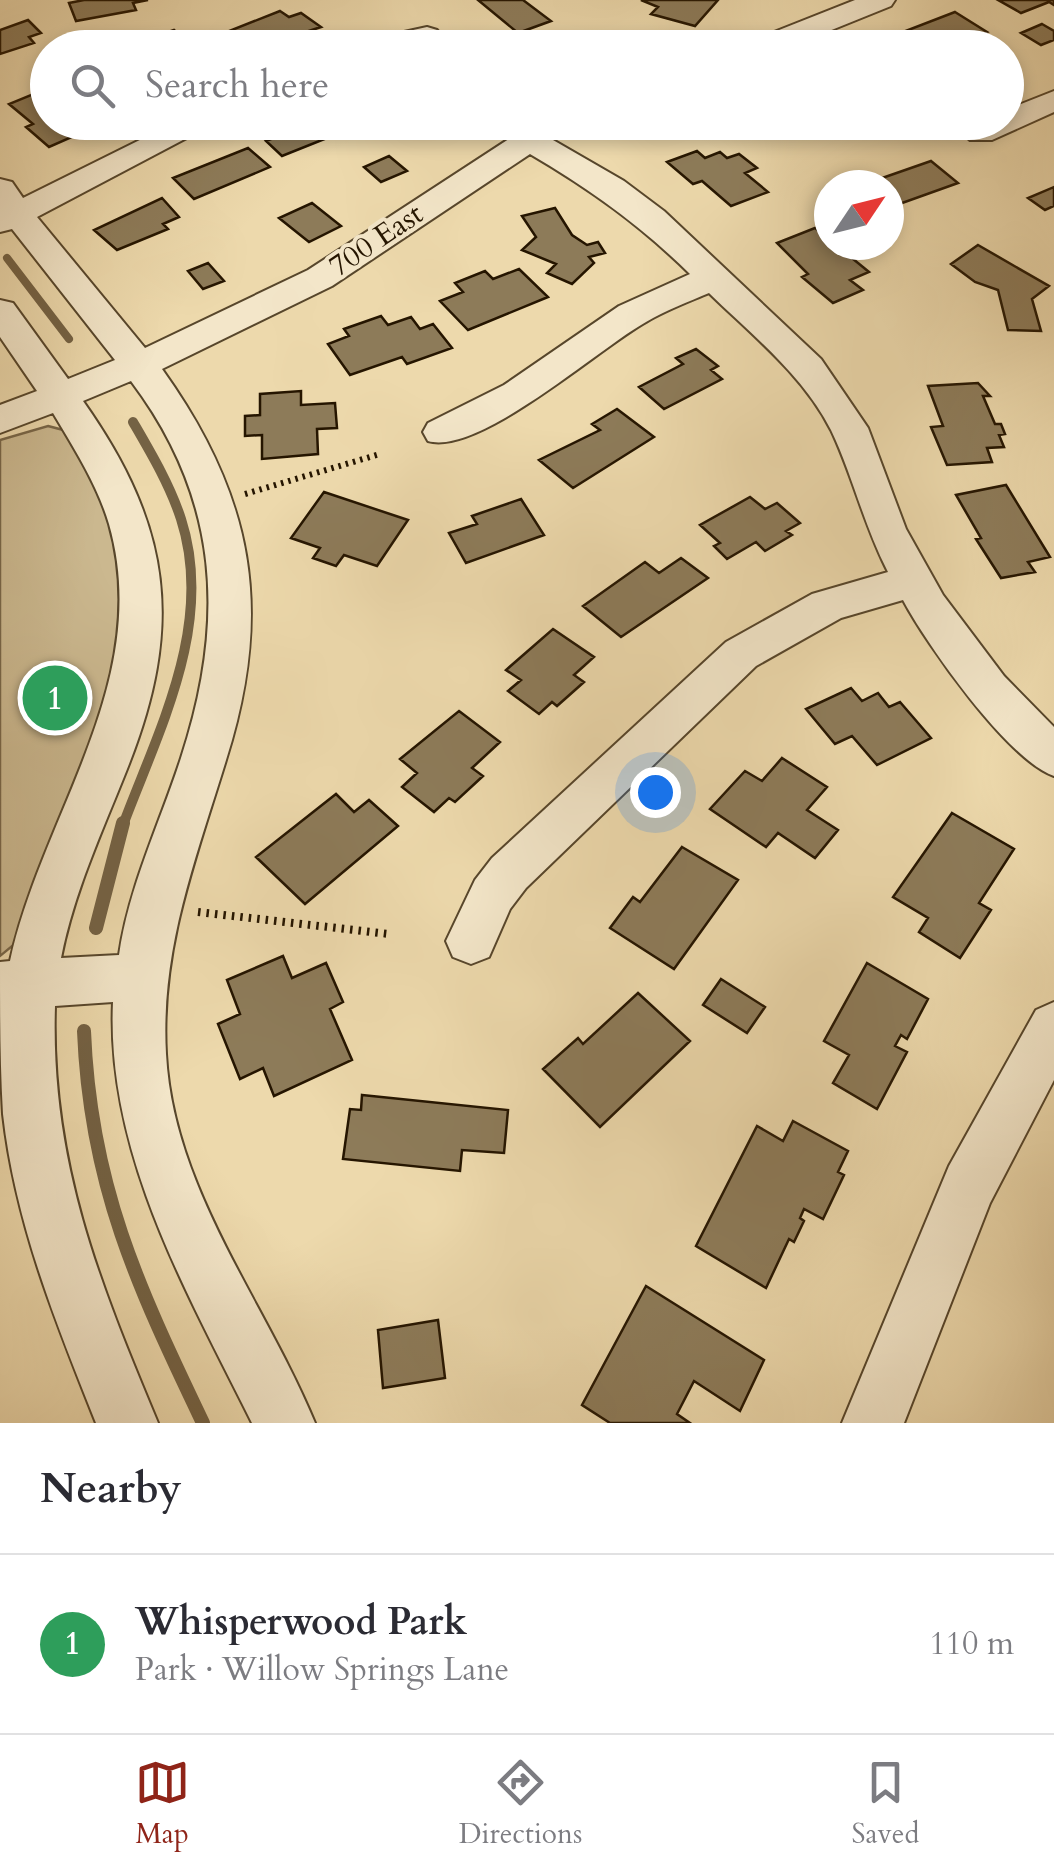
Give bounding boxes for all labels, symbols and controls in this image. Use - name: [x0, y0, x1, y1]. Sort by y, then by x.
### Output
- search box: [30, 30, 1024, 140]
- icon: search: [65, 58, 120, 113]
- text: Search here: [145, 59, 329, 111]
- north arrow: [814, 170, 904, 260]
- street label: 700 East: [321, 193, 431, 286]
- pin: 1: [22, 660, 88, 736]
- your location: [630, 767, 681, 818]
- text: Nearby: [40, 1460, 182, 1517]
- text: Whisperwood Park: [135, 1596, 467, 1648]
- text: 1: [64, 1622, 81, 1666]
- text: 110 m: [929, 1622, 1014, 1666]
- text: Park · Willow Springs Lane: [135, 1648, 509, 1692]
- tab: Map: [135, 1755, 190, 1853]
- tab: Directions: [459, 1755, 582, 1853]
- tab: Saved: [851, 1755, 919, 1853]

